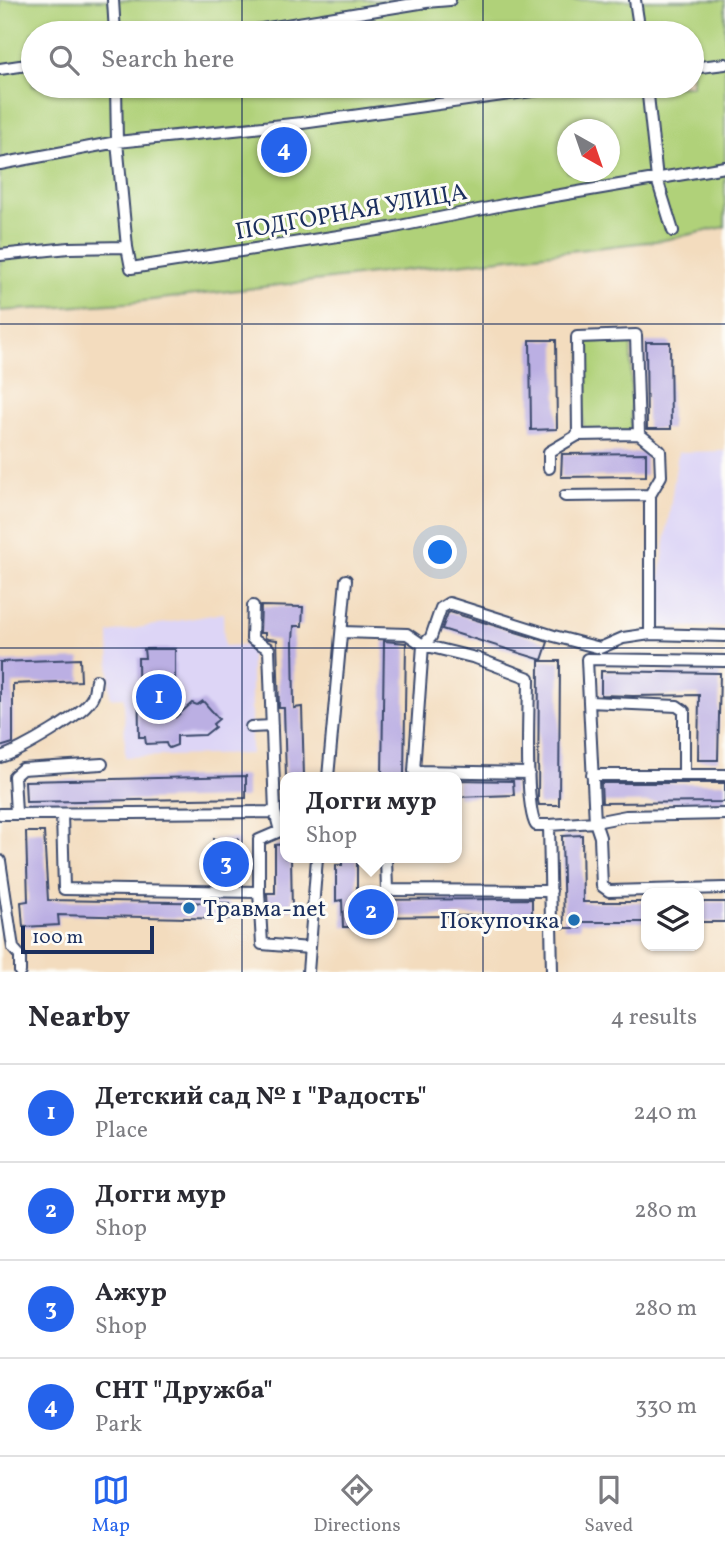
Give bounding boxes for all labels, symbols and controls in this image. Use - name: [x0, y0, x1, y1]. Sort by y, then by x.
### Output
- search box: [21, 21, 704, 98]
- icon: search: [45, 41, 83, 79]
- text: Search here: [101, 42, 234, 78]
- north arrow: [557, 119, 620, 182]
- pin: 4: [261, 124, 307, 176]
- street label: ПОДГОРНАЯ УЛИЦА: [233, 176, 470, 250]
- your location: [423, 535, 457, 569]
- pin: 1: [136, 671, 182, 723]
- popup: [280, 772, 462, 863]
- text: Догги мур: [305, 784, 437, 820]
- text: Shop: [305, 820, 357, 852]
- pin: 3: [203, 838, 249, 890]
- pin: 2: [348, 886, 394, 938]
- map controls: [641, 888, 704, 951]
- button: layers: [641, 888, 704, 951]
- place label: Травма-net: [203, 893, 326, 927]
- marker: Травма-net: [181, 900, 197, 916]
- place label: Покупочка: [439, 905, 560, 939]
- marker: Покупочка: [566, 912, 582, 928]
- scale bar: [21, 923, 154, 955]
- text: 100 m: [32, 925, 83, 951]
- text: Nearby: [28, 997, 130, 1039]
- text: 4 results: [611, 1002, 697, 1034]
- text: Детский сад № 1 "Радость": [95, 1079, 427, 1115]
- text: 1: [46, 1097, 56, 1129]
- text: 240 m: [633, 1097, 697, 1129]
- text: Place: [95, 1115, 148, 1147]
- text: Догги мур: [95, 1177, 226, 1213]
- text: 2: [45, 1195, 57, 1227]
- text: 280 m: [634, 1195, 697, 1227]
- text: Shop: [95, 1213, 147, 1245]
- text: Ажур: [95, 1275, 167, 1311]
- text: 3: [45, 1293, 57, 1325]
- text: 280 m: [634, 1293, 697, 1325]
- text: Shop: [95, 1311, 147, 1343]
- text: СНТ "Дружба": [95, 1373, 273, 1409]
- text: 4: [44, 1391, 58, 1423]
- text: 330 m: [635, 1391, 697, 1423]
- text: Park: [95, 1409, 142, 1441]
- tab: Map: [92, 1471, 130, 1539]
- tab: Directions: [314, 1471, 401, 1539]
- tab: Saved: [584, 1471, 633, 1539]

